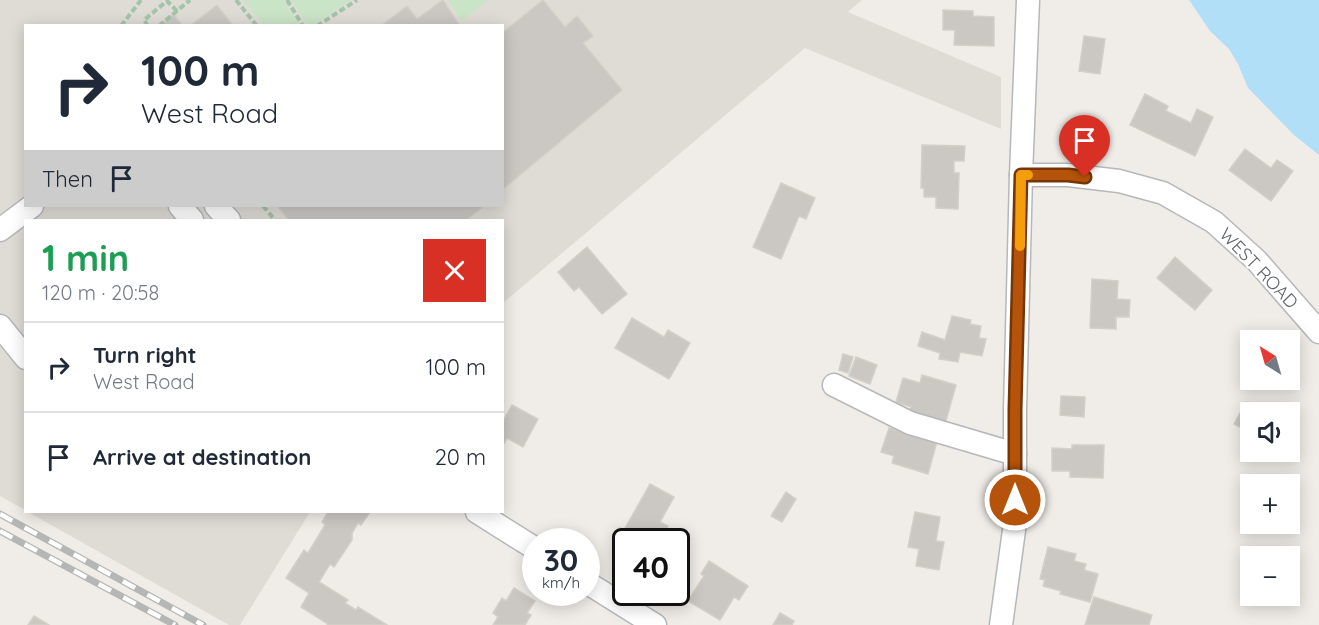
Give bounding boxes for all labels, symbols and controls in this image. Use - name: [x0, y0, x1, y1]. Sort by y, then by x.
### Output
- text: 100 m: [141, 44, 259, 97]
- icon: right: [42, 48, 120, 126]
- text: West Road: [141, 96, 278, 130]
- pin: [1059, 115, 1110, 177]
- icon: arrive: [1068, 124, 1101, 157]
- icon: arrive: [105, 162, 138, 195]
- text: Then: [42, 165, 93, 193]
- street label: WEST ROAD: [1215, 223, 1303, 313]
- text: 1 min: [42, 235, 129, 280]
- button: close: [423, 239, 486, 302]
- text: 120 m · 20:58: [42, 280, 159, 305]
- north arrow: [1240, 330, 1300, 390]
- map controls: [1240, 330, 1300, 606]
- text: Turn right: [93, 341, 197, 369]
- icon: right: [42, 351, 75, 384]
- text: 100 m: [426, 353, 486, 381]
- text: West Road: [93, 369, 195, 394]
- button: sound: [1240, 402, 1300, 462]
- icon: arrive: [42, 441, 75, 474]
- text: Arrive at destination: [93, 443, 311, 471]
- text: 20 m: [435, 443, 486, 471]
- position arrow: [983, 468, 1047, 532]
- button: +: [1240, 474, 1300, 534]
- speed limit sign: 40: [612, 528, 690, 606]
- text: 30: [544, 541, 578, 579]
- button: −: [1240, 546, 1300, 606]
- text: km/h: [542, 573, 580, 592]

